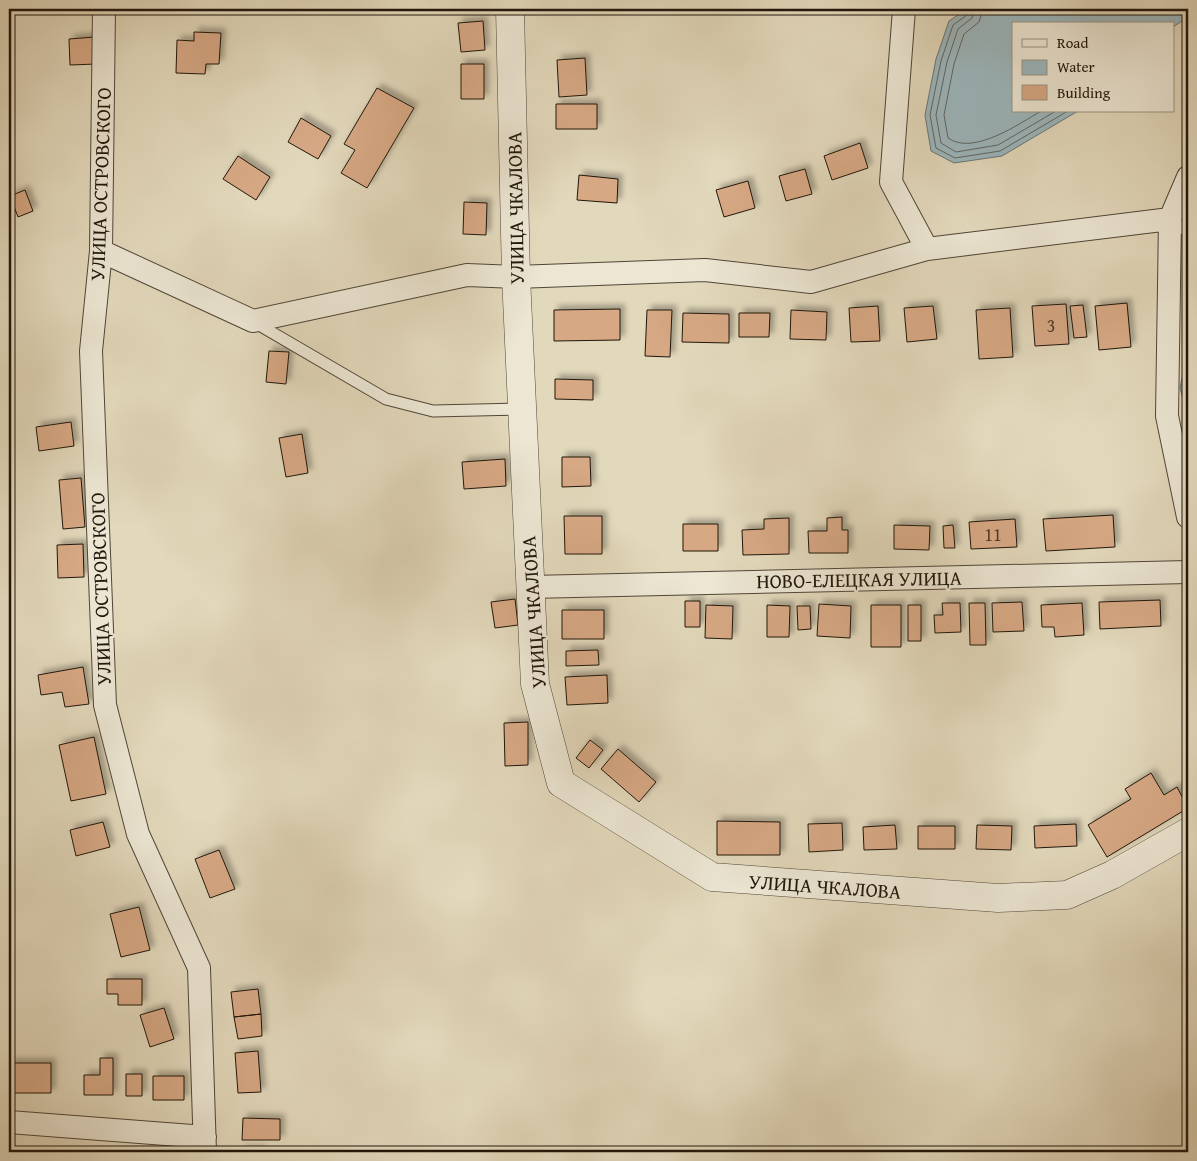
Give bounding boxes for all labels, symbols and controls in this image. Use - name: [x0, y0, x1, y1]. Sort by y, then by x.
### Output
- legend: [1012, 22, 1174, 112]
- text: Road: [1057, 32, 1088, 53]
- text: Water: [1057, 56, 1095, 77]
- text: Building: [1057, 82, 1111, 103]
- street label: УЛИЦА ОСТРОВСКОГО: [82, 87, 118, 281]
- street label: УЛИЦА ЧКАЛОВА: [499, 131, 531, 285]
- house number: 3: [1047, 312, 1055, 339]
- street label: УЛИЦА ОСТРОВСКОГО: [82, 492, 118, 686]
- house number: 11: [984, 521, 1002, 548]
- street label: УЛИЦА ЧКАЛОВА: [513, 535, 553, 689]
- street label: НОВО-ЕЛЕЦКАЯ УЛИЦА: [756, 563, 962, 595]
- street label: УЛИЦА ЧКАЛОВА: [748, 866, 902, 906]

